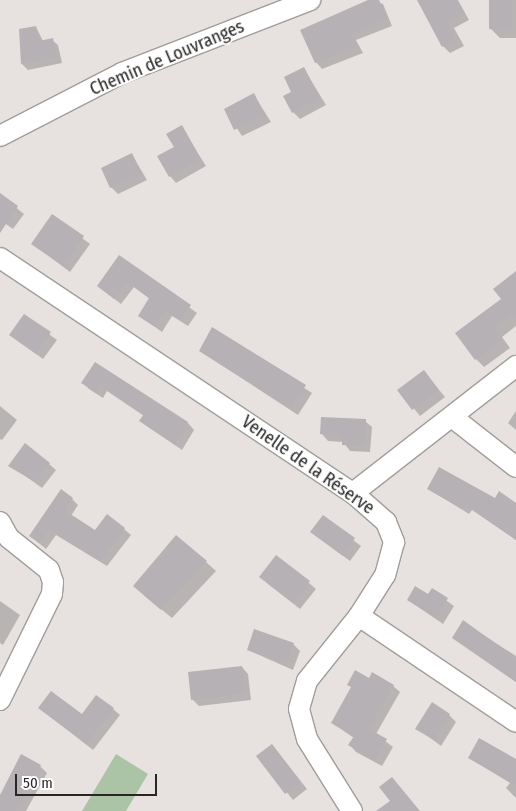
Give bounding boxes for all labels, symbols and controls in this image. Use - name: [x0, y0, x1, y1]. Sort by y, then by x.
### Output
- street label: Chemin de Louvranges: [87, 16, 247, 100]
- street label: Venelle de la Réserve: [237, 411, 379, 519]
- scale bar: [18, 764, 160, 796]
- text: 50 m: [23, 774, 53, 792]

